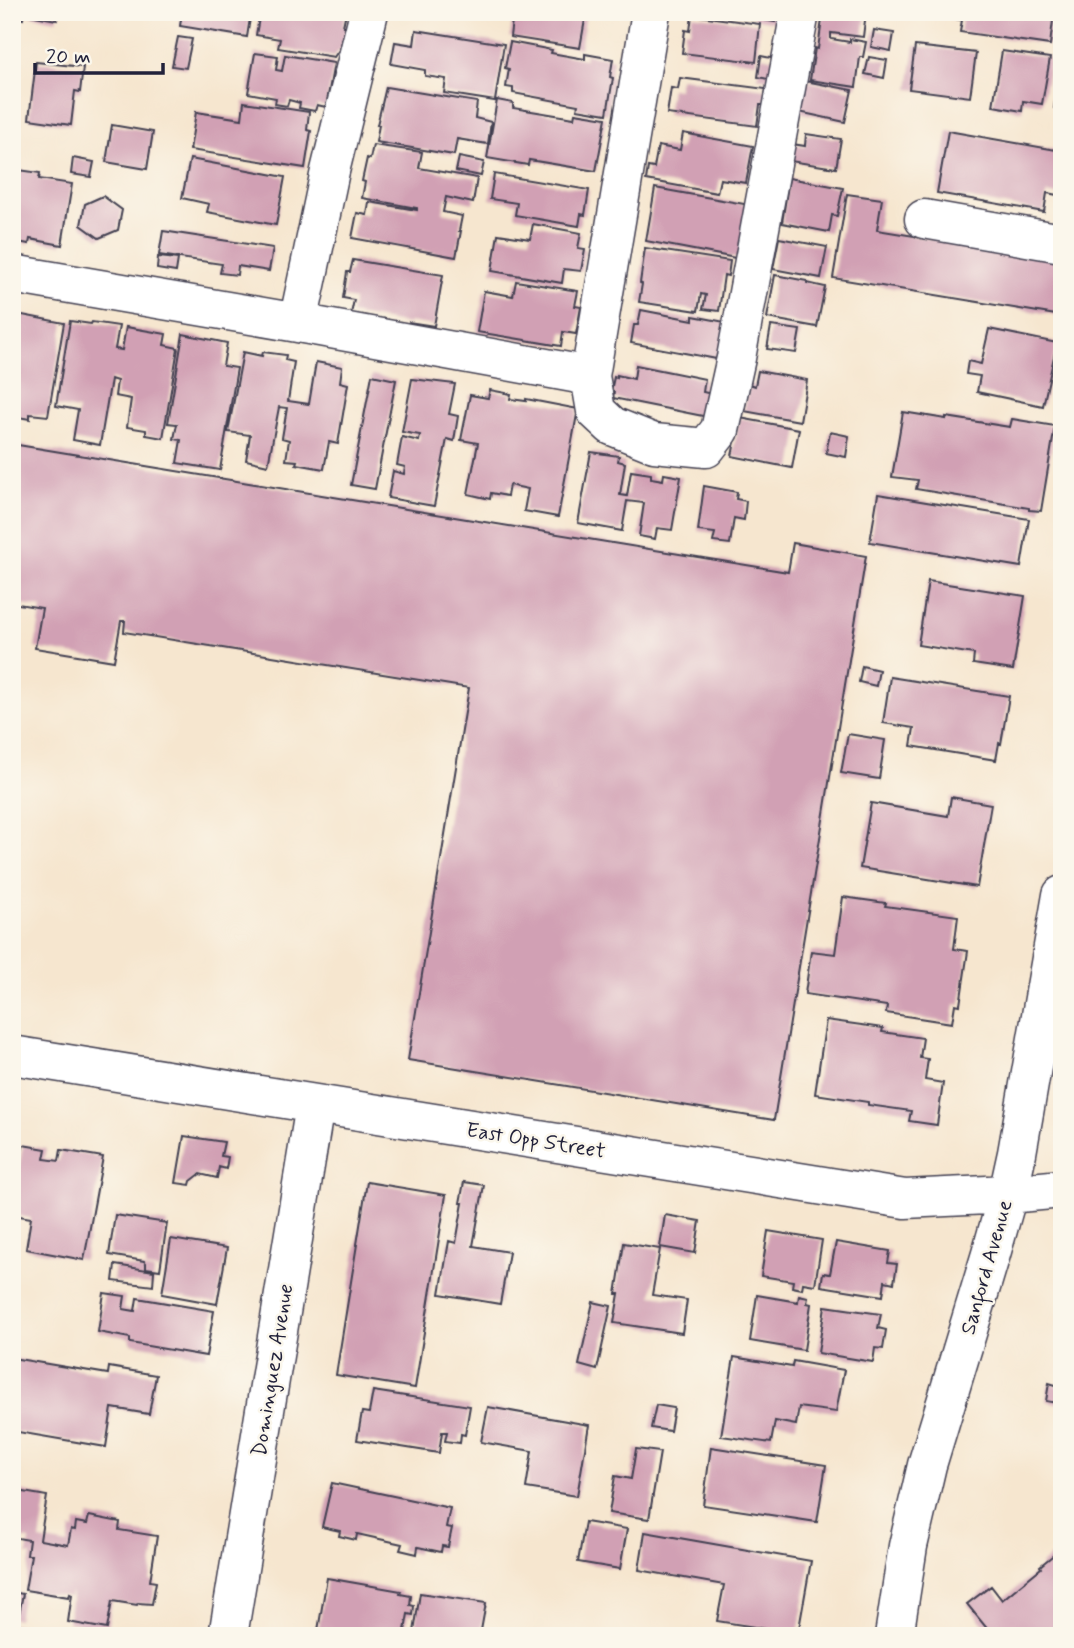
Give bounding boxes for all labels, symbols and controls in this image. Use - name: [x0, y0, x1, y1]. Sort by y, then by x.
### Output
- scale bar: [35, 32, 163, 76]
- text: 20 m: [46, 43, 91, 71]
- street label: East Opp Street: [464, 1116, 607, 1166]
- street label: Sanford Avenue: [954, 1197, 1021, 1338]
- street label: Dominguez Avenue: [246, 1282, 300, 1458]

